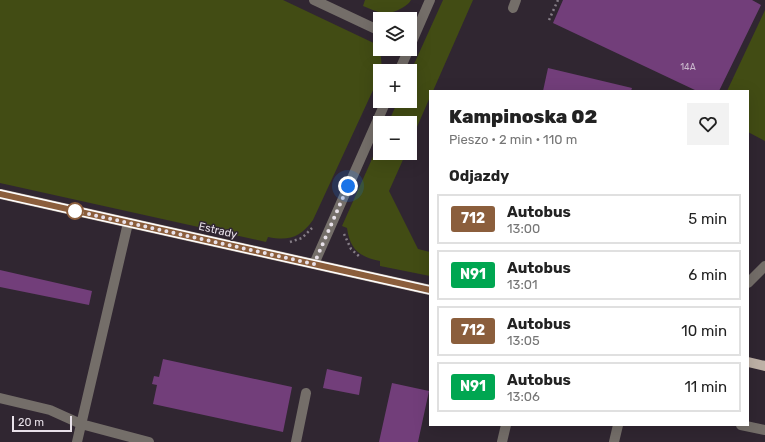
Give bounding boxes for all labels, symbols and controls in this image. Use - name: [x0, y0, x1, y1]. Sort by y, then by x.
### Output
- map controls: [373, 12, 417, 160]
- button: layers: [373, 12, 417, 56]
- house number: 14A: [680, 62, 696, 72]
- button: +: [373, 64, 417, 108]
- button: heart: [687, 103, 729, 145]
- text: Kampinoska 02: [449, 105, 597, 128]
- button: −: [373, 116, 417, 160]
- text: Pieszo · 2 min · 110 m: [449, 132, 577, 147]
- text: Odjazdy: [449, 167, 509, 185]
- your location: [338, 176, 358, 196]
- unlabelled marker: [66, 202, 84, 220]
- text: Autobus: [507, 203, 571, 221]
- text: 712: [461, 210, 485, 227]
- text: 5 min: [688, 210, 727, 228]
- street label: Estrady: [197, 220, 239, 241]
- text: 13:00: [507, 221, 540, 236]
- text: Autobus: [507, 259, 571, 277]
- text: N91: [460, 266, 486, 283]
- text: 6 min: [688, 266, 727, 284]
- text: 13:01: [507, 277, 538, 292]
- text: Autobus: [507, 315, 571, 333]
- text: 712: [461, 322, 485, 339]
- text: 10 min: [681, 322, 727, 340]
- text: 13:05: [507, 333, 540, 348]
- text: Autobus: [507, 371, 571, 389]
- text: N91: [460, 378, 486, 395]
- text: 11 min: [684, 378, 727, 396]
- text: 13:06: [507, 389, 540, 404]
- scale bar: [12, 414, 72, 433]
- text: 20 m: [18, 416, 44, 429]

